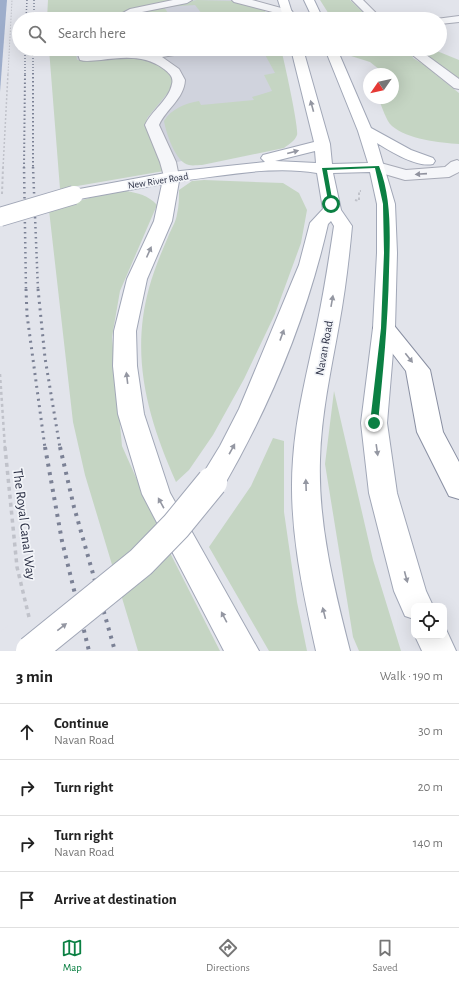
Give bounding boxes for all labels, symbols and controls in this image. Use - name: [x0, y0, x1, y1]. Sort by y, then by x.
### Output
- search box: [12, 12, 447, 56]
- icon: search: [26, 23, 48, 45]
- text: Search here: [58, 26, 126, 41]
- north arrow: [363, 68, 399, 104]
- one-way arrow: [309, 100, 315, 112]
- one-way arrow: [287, 149, 299, 155]
- one-way arrow: [415, 170, 427, 177]
- street label: New River Road: [127, 171, 189, 191]
- route start: [322, 195, 340, 213]
- one-way arrow: [146, 247, 152, 258]
- one-way arrow: [329, 295, 335, 307]
- street label: Navan Road: [313, 320, 335, 376]
- one-way arrow: [280, 329, 286, 341]
- one-way arrow: [404, 353, 413, 364]
- one-way arrow: [123, 372, 130, 384]
- route end: [365, 414, 383, 432]
- one-way arrow: [229, 443, 235, 455]
- one-way arrow: [374, 444, 380, 456]
- street label: The Royal Canal Way: [10, 468, 38, 580]
- one-way arrow: [303, 478, 309, 491]
- one-way arrow: [158, 497, 165, 509]
- one-way arrow: [403, 571, 409, 583]
- map controls: [411, 603, 447, 639]
- button: locate: [411, 603, 447, 639]
- one-way arrow: [321, 607, 327, 619]
- one-way arrow: [221, 611, 227, 623]
- one-way arrow: [56, 622, 67, 631]
- text: 3 min: [16, 668, 53, 685]
- text: Walk · 190 m: [380, 670, 443, 683]
- text: Continue: [54, 716, 109, 731]
- icon: ahead: [16, 721, 38, 743]
- text: 30 m: [418, 725, 443, 738]
- text: Navan Road: [54, 734, 114, 747]
- icon: right: [16, 777, 38, 799]
- text: Turn right: [54, 780, 113, 795]
- text: 20 m: [418, 781, 443, 794]
- text: Turn right: [54, 828, 113, 843]
- icon: right: [16, 833, 38, 855]
- text: 140 m: [413, 837, 443, 850]
- text: Navan Road: [54, 846, 114, 859]
- icon: arrive: [16, 889, 38, 911]
- text: Arrive at destination: [54, 892, 177, 907]
- tab: Map: [61, 937, 83, 974]
- tab: Directions: [206, 937, 250, 974]
- tab: Saved: [372, 937, 398, 974]

